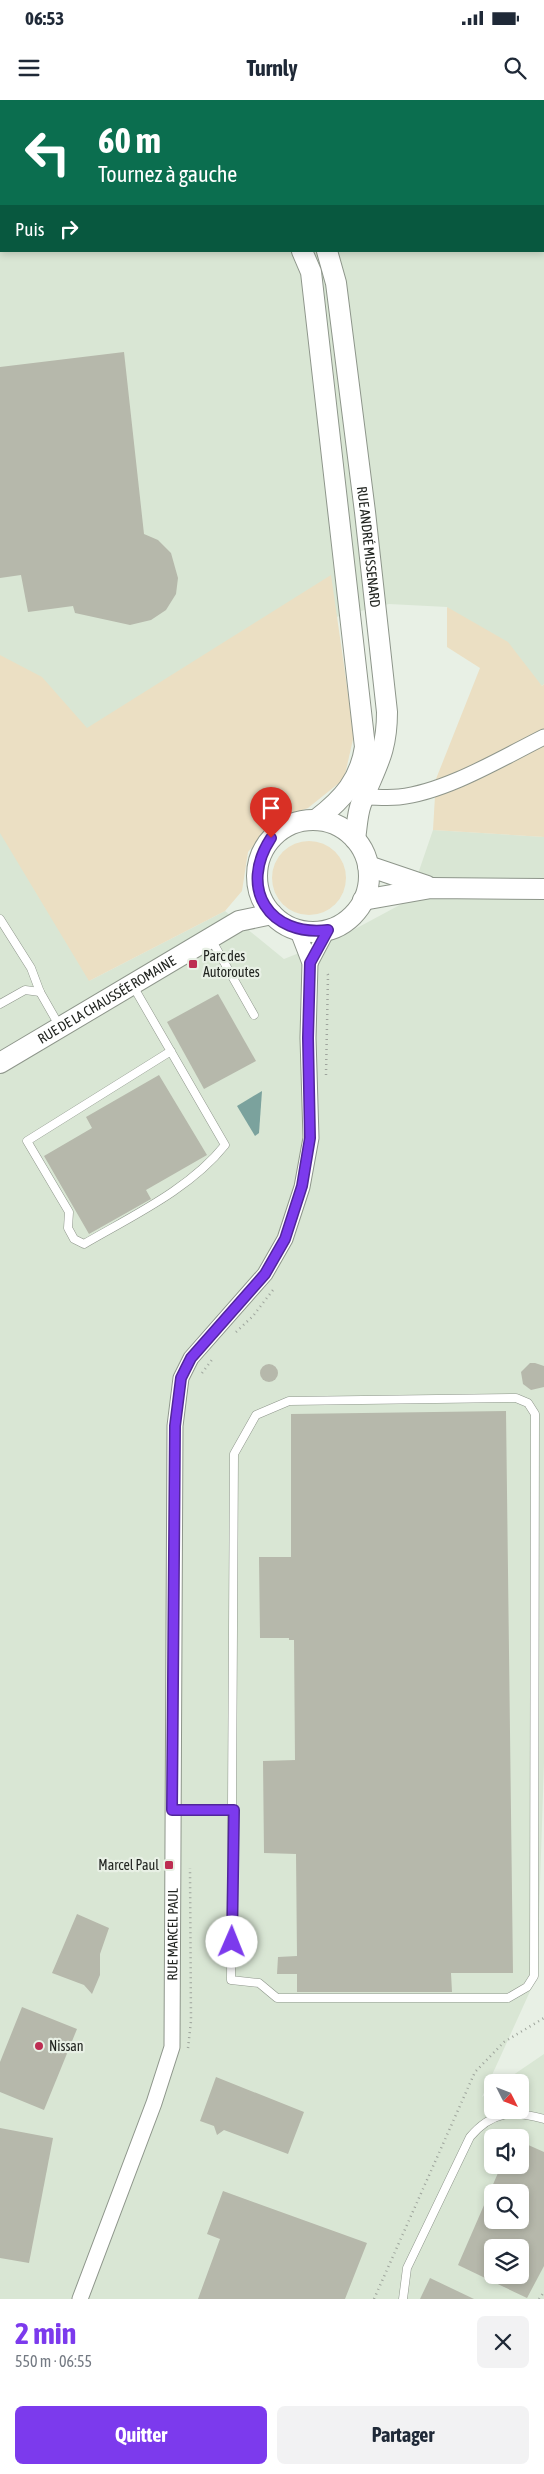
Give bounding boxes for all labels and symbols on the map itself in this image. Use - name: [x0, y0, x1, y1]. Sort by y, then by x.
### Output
- street label: RUE ANDRÉ MISSENARD: [354, 485, 383, 608]
- pin: [250, 787, 292, 838]
- place label: Parc des Autoroutes: [203, 948, 260, 980]
- street label: RUE DE LA CHAUSSÉE ROMAINE: [35, 953, 178, 1047]
- marker: Parc des Autoroutes: [187, 958, 199, 970]
- place label: Marcel Paul: [98, 1857, 159, 1873]
- marker: Marcel Paul: [163, 1859, 175, 1871]
- street label: RUE MARCEL PAUL: [164, 1887, 181, 1981]
- position arrow: [205, 1915, 257, 1967]
- place label: Nissan: [49, 2038, 84, 2054]
- marker: Nissan: [33, 2040, 45, 2052]
- north arrow: [484, 2074, 529, 2119]

